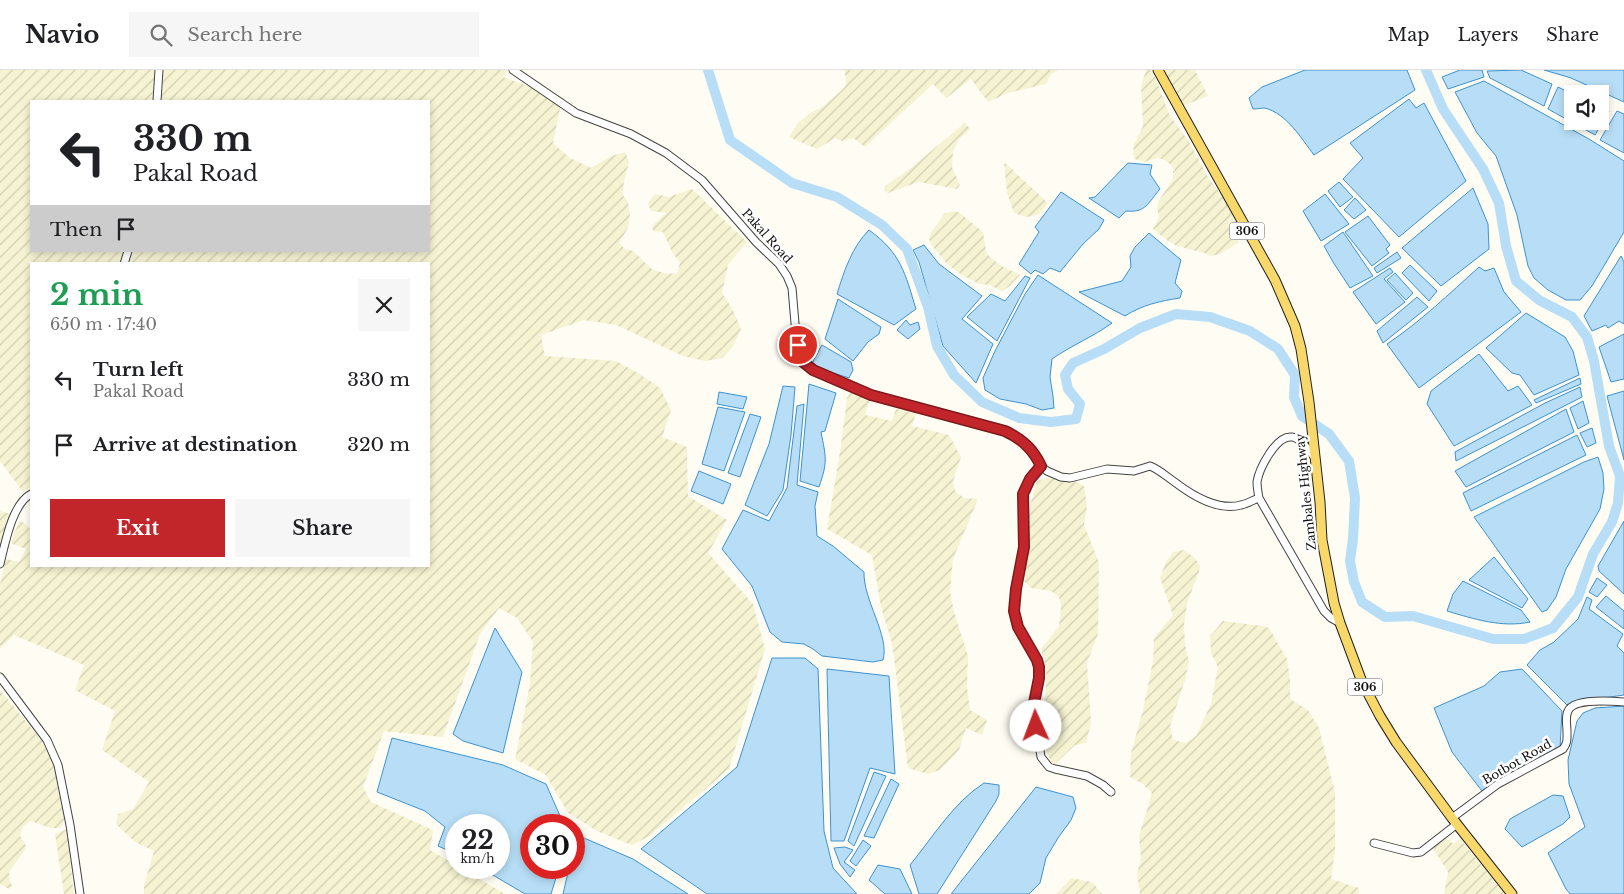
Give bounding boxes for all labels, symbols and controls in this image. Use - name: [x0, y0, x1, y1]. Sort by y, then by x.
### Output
- search box: [129, 12, 479, 57]
- text: Navio: [25, 20, 99, 49]
- icon: search: [147, 21, 175, 49]
- text: Search here: [187, 23, 302, 46]
- text: Map: [1388, 24, 1429, 46]
- text: Layers: [1457, 24, 1518, 46]
- text: Share: [1546, 24, 1599, 46]
- map controls: [1564, 85, 1609, 130]
- button: sound: [1564, 85, 1609, 130]
- text: 330 m: [133, 117, 252, 160]
- icon: left: [50, 120, 115, 185]
- text: Pakal Road: [133, 160, 258, 187]
- street label: Pakal Road: [739, 205, 796, 266]
- icon: arrive: [112, 215, 140, 243]
- text: Then: [50, 218, 102, 241]
- road number: 306: [1230, 223, 1264, 240]
- text: 2 min: [50, 276, 143, 313]
- button: close: [358, 279, 410, 331]
- text: 650 m · 17:40: [50, 314, 157, 334]
- pin: [777, 324, 819, 366]
- icon: arrive: [784, 331, 812, 359]
- text: Turn left: [93, 358, 184, 381]
- icon: left: [50, 366, 78, 394]
- text: 330 m: [347, 368, 410, 391]
- text: Pakal Road: [93, 381, 184, 401]
- icon: arrive: [50, 431, 78, 459]
- text: Arrive at destination: [93, 433, 297, 456]
- text: 320 m: [347, 433, 410, 456]
- street label: Zambales Highway: [1292, 433, 1319, 551]
- button: Exit: [50, 499, 225, 557]
- button: Share: [235, 499, 410, 557]
- road number: 306: [1348, 678, 1382, 696]
- position arrow: [1009, 699, 1061, 751]
- street label: Botbot Road: [1480, 736, 1554, 787]
- speed limit sign: 30: [520, 814, 585, 879]
- text: 22: [461, 825, 494, 856]
- text: km/h: [460, 851, 495, 866]

